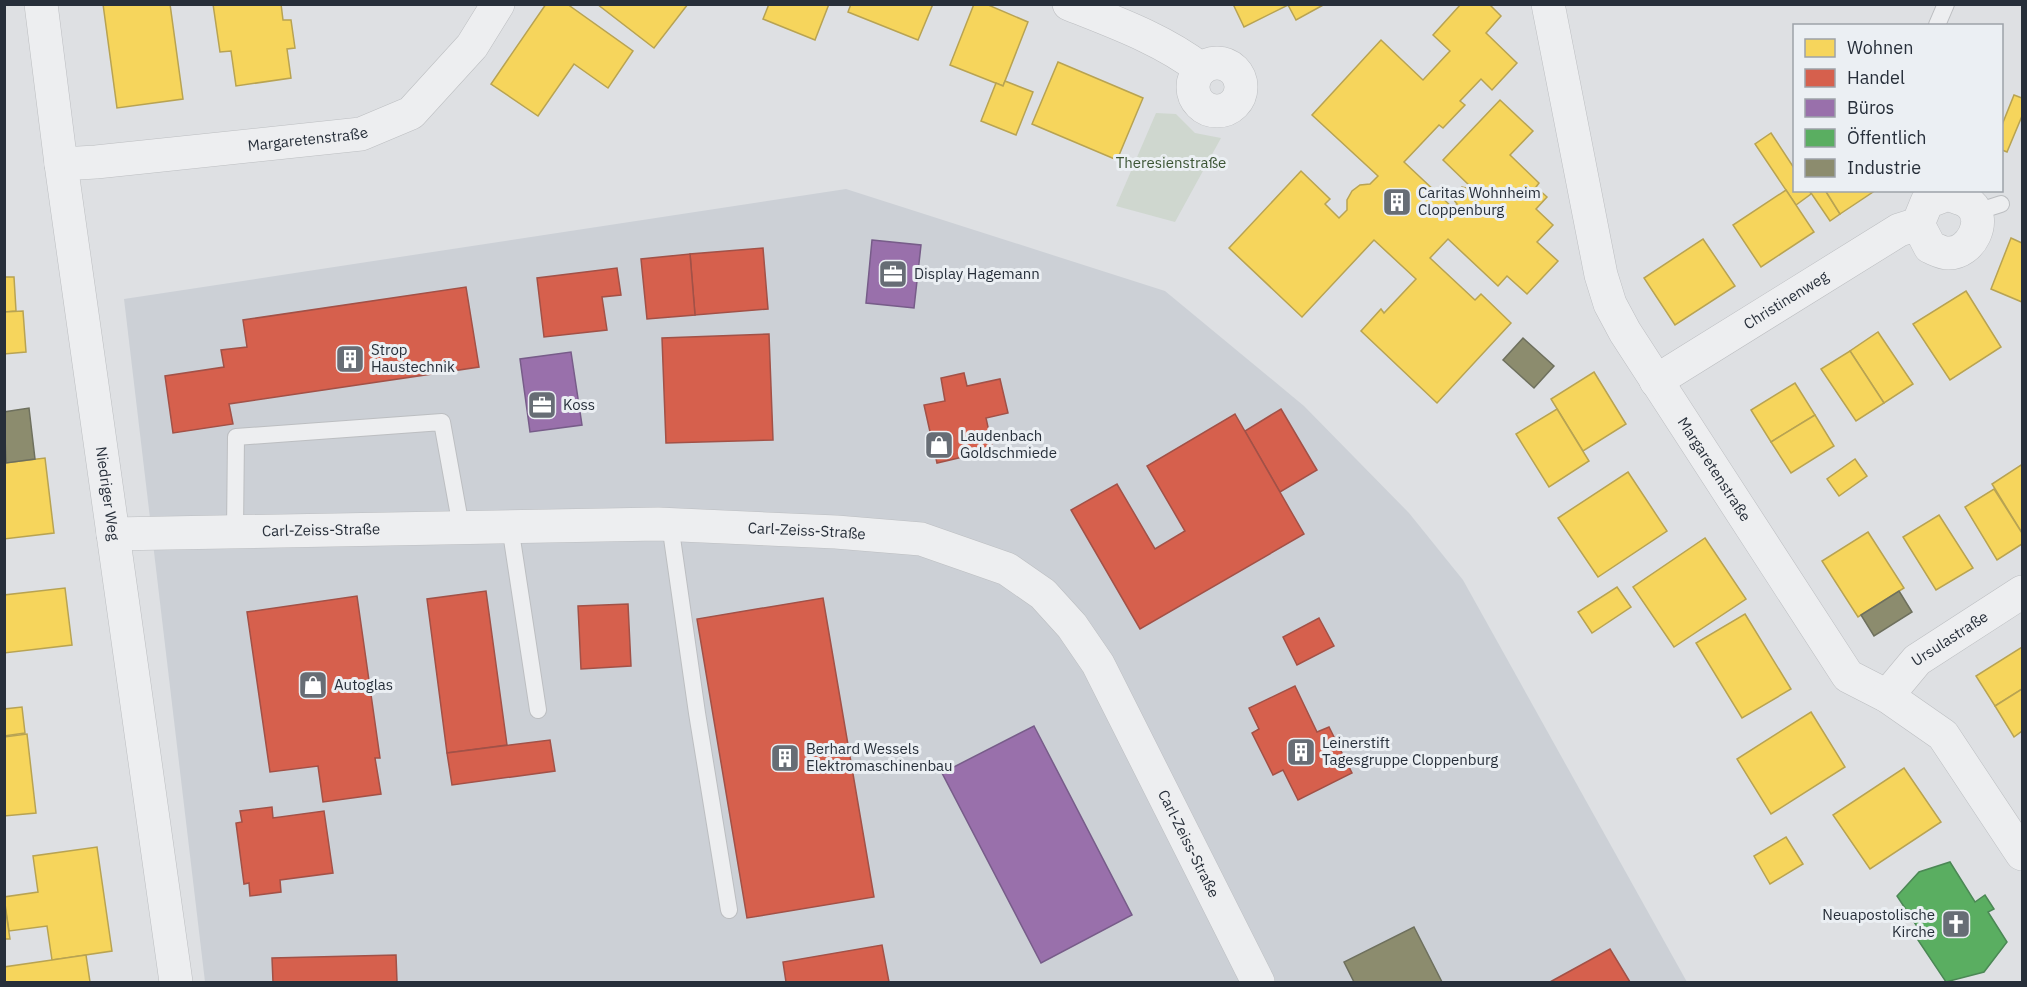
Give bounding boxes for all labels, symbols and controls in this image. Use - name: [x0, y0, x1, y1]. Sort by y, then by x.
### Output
- legend: [1793, 24, 2003, 192]
- text: Wohnen: [1847, 36, 1913, 59]
- text: Handel: [1847, 66, 1905, 89]
- text: Büros: [1847, 96, 1894, 119]
- street label: Margaretenstraße: [247, 122, 371, 155]
- text: Öffentlich: [1847, 126, 1926, 149]
- park label: Theresienstraße: [1116, 153, 1226, 172]
- text: Industrie: [1847, 156, 1921, 179]
- place label: Caritas Wohnheim Cloppenburg: [1418, 183, 1541, 219]
- building icon: Caritas Wohnheim Cloppenburg: [1381, 186, 1413, 218]
- office icon: Display Hagemann: [877, 258, 909, 290]
- place label: Display Hagemann: [914, 264, 1040, 283]
- street label: Christinenweg: [1740, 266, 1832, 333]
- place label: Strop Haustechnik: [371, 340, 455, 376]
- building icon: Strop Haustechnik: [334, 343, 366, 375]
- office icon: Koss: [526, 389, 558, 421]
- place label: Koss: [563, 395, 595, 414]
- street label: Margaretenstraße: [1674, 413, 1755, 525]
- place label: Laudenbach Goldschmiede: [960, 426, 1057, 462]
- shop icon: Laudenbach Goldschmiede: [923, 429, 955, 461]
- street label: Niedriger Weg: [92, 445, 124, 542]
- street label: Carl-Zeiss-Straße: [747, 518, 867, 543]
- street label: Carl-Zeiss-Straße: [262, 519, 380, 540]
- street label: Ursulastraße: [1908, 607, 1991, 670]
- shop icon: Autoglas: [297, 669, 329, 701]
- place label: Autoglas: [334, 675, 393, 694]
- place label: Leinerstift Tagesgruppe Cloppenburg: [1322, 733, 1498, 769]
- building icon: Leinerstift Tagesgruppe Cloppenburg: [1285, 736, 1317, 768]
- place label: Berhard Wessels Elektromaschinenbau: [806, 739, 953, 775]
- building icon: Berhard Wessels Elektromaschinenbau: [769, 742, 801, 774]
- street label: Carl-Zeiss-Straße: [1154, 787, 1224, 901]
- place label: Neuapostolische Kirche: [1822, 905, 1935, 941]
- church icon: Neuapostolische Kirche: [1940, 908, 1972, 940]

